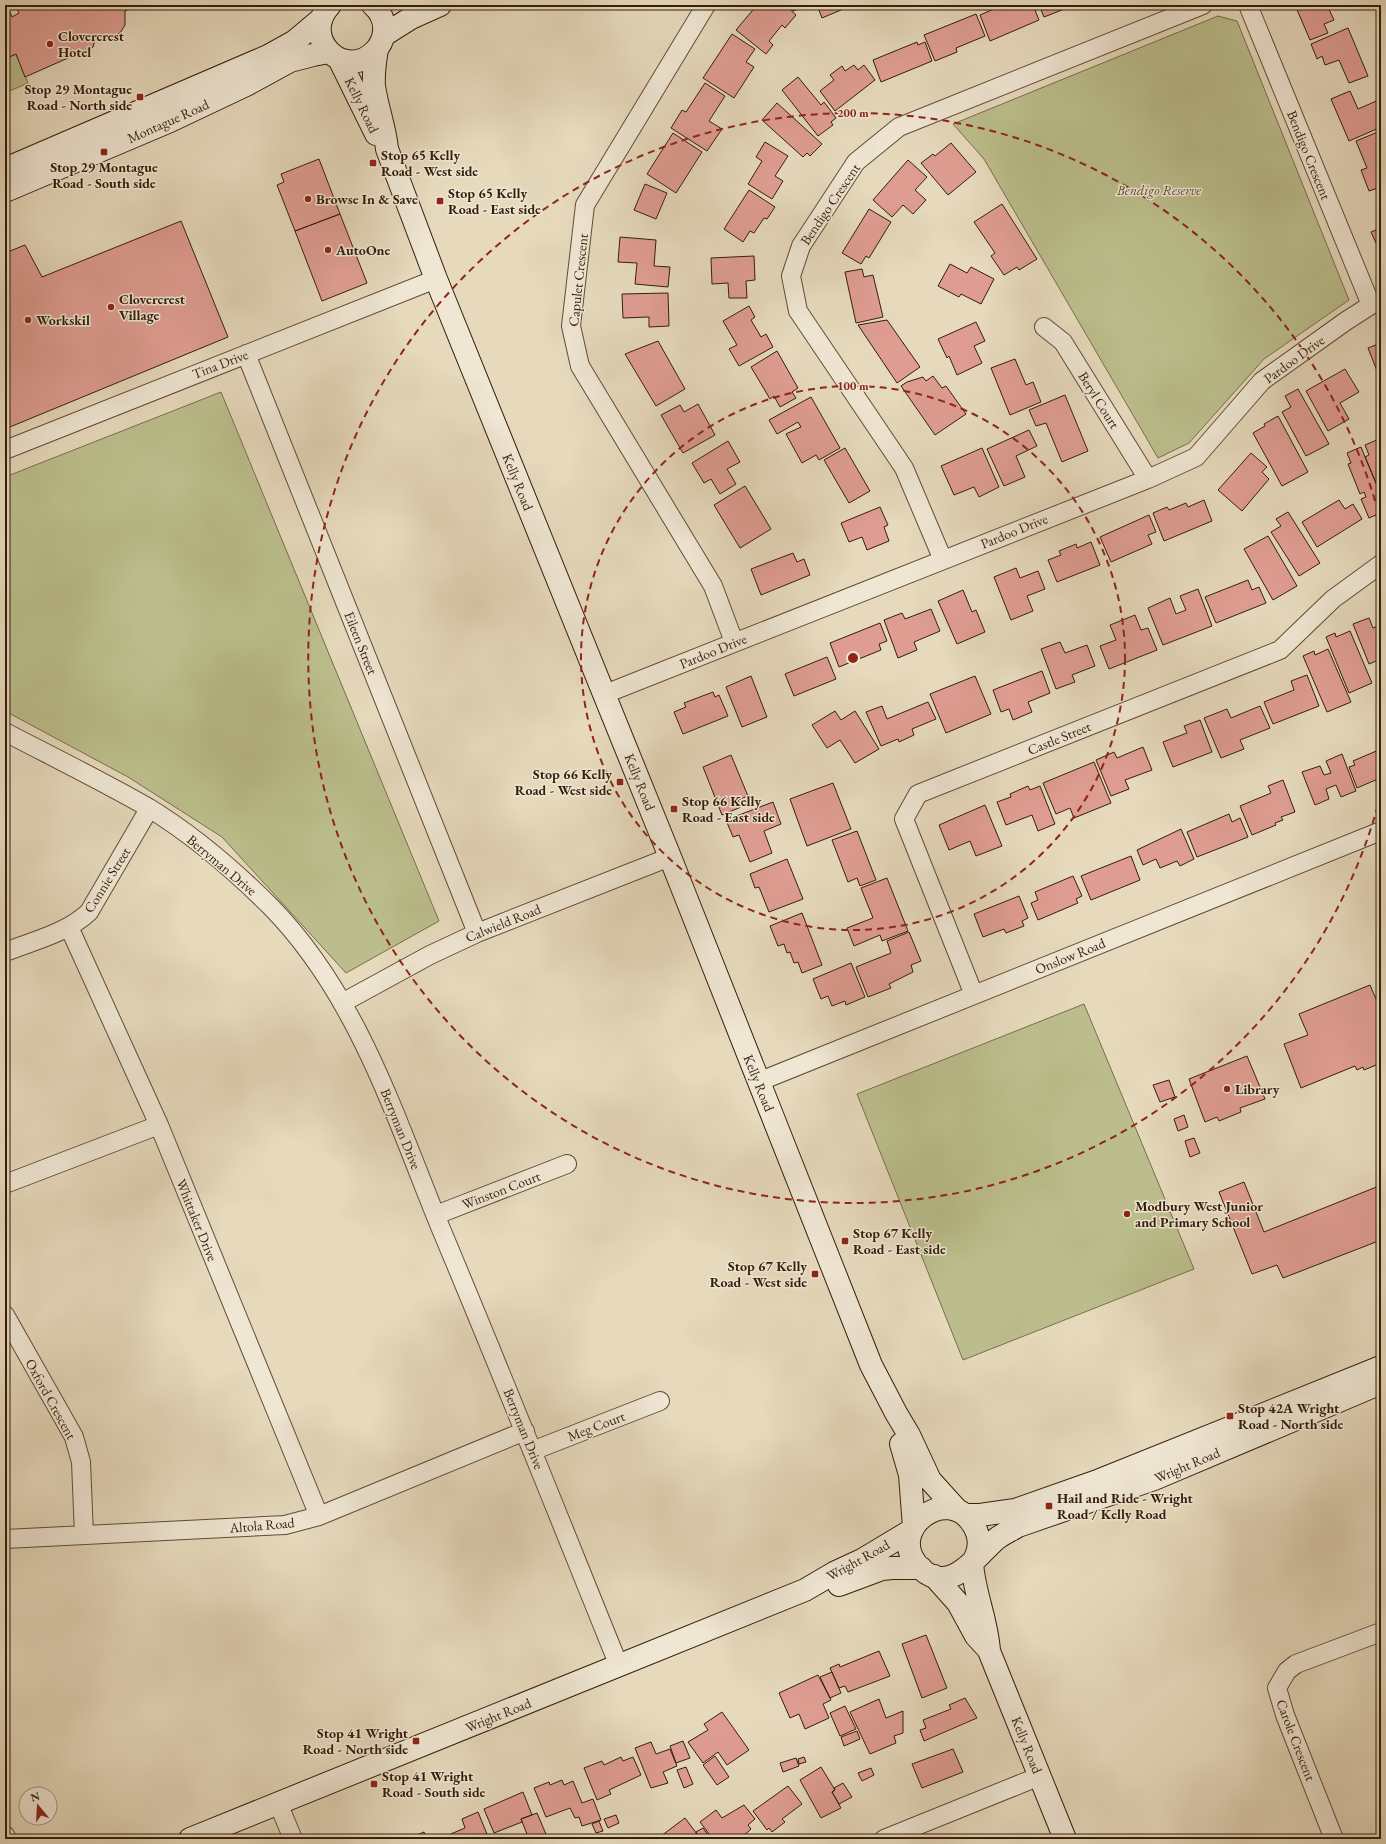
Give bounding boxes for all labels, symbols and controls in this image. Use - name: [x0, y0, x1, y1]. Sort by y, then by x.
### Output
- place label: Clovercrest Hotel: [58, 27, 125, 61]
- marker: Clovercrest Hotel: [45, 39, 55, 49]
- street label: Kelly Road: [341, 74, 384, 137]
- place label: Stop 29 Montague Road - North side: [24, 80, 132, 114]
- marker: Stop 29 Montague Road - North side: [135, 92, 145, 102]
- street label: Montague Road: [124, 95, 213, 147]
- text: 200 m: [837, 105, 869, 121]
- street label: Bendigo Crescent: [1283, 108, 1335, 203]
- place label: Stop 65 Kelly Road - West side: [381, 146, 478, 180]
- marker: Stop 29 Montague Road - South side: [99, 147, 109, 157]
- place label: Stop 29 Montague Road - South side: [50, 158, 158, 192]
- marker: Stop 65 Kelly Road - West side: [368, 158, 378, 168]
- street label: Bendigo Crescent: [796, 159, 864, 248]
- park label: Bendigo Reserve: [1116, 181, 1201, 199]
- place label: Stop 65 Kelly Road - East side: [448, 184, 541, 218]
- place label: Browse In & Save: [316, 190, 418, 208]
- marker: Browse In & Save: [303, 194, 313, 204]
- marker: Stop 65 Kelly Road - East side: [435, 196, 445, 206]
- street label: Capulet Crescent: [564, 232, 592, 327]
- place label: AutoOne: [335, 241, 390, 259]
- marker: AutoOne: [323, 245, 333, 255]
- place label: Clovercrest Village: [119, 290, 186, 324]
- marker: Clovercrest Village: [106, 302, 116, 312]
- place label: Workskil: [36, 311, 90, 329]
- marker: Workskil: [23, 315, 33, 325]
- street label: Pardoo Drive: [1260, 331, 1328, 387]
- street label: Tina Drive: [189, 345, 251, 383]
- street label: Beryl Court: [1074, 368, 1124, 432]
- text: 100 m: [837, 378, 869, 394]
- street label: Kelly Road: [498, 451, 538, 514]
- street label: Pardoo Drive: [978, 509, 1051, 553]
- street label: Eileen Street: [340, 609, 382, 678]
- street label: Pardoo Drive: [677, 629, 750, 673]
- centre of rings: [846, 651, 860, 665]
- street label: Castle Street: [1025, 717, 1094, 759]
- street label: Kelly Road: [620, 751, 660, 814]
- place label: Stop 66 Kelly Road - West side: [515, 765, 612, 799]
- marker: Stop 66 Kelly Road - West side: [615, 777, 625, 787]
- place label: Stop 66 Kelly Road - East side: [682, 792, 775, 826]
- marker: Stop 66 Kelly Road - East side: [669, 804, 679, 814]
- street label: Berryman Drive: [183, 831, 261, 900]
- street label: Connie Street: [80, 843, 135, 916]
- street label: Calwield Road: [463, 899, 544, 946]
- street label: Onslow Road: [1032, 933, 1109, 978]
- street label: Kelly Road: [739, 1052, 779, 1115]
- place label: Library: [1235, 1080, 1280, 1098]
- marker: Library: [1222, 1084, 1232, 1094]
- street label: Berryman Drive: [377, 1086, 426, 1173]
- street label: Winston Court: [459, 1167, 543, 1213]
- street label: Whittaker Drive: [172, 1176, 222, 1264]
- place label: Modbury West Junior and Primary School: [1135, 1197, 1263, 1231]
- marker: Modbury West Junior and Primary School: [1122, 1209, 1132, 1219]
- place label: Stop 67 Kelly Road - East side: [853, 1224, 946, 1258]
- marker: Stop 67 Kelly Road - East side: [840, 1236, 850, 1246]
- place label: Stop 67 Kelly Road - West side: [710, 1257, 807, 1291]
- marker: Stop 67 Kelly Road - West side: [810, 1269, 820, 1279]
- street label: Oxford Crescent: [21, 1355, 81, 1443]
- street label: Berryman Drive: [500, 1386, 549, 1473]
- place label: Stop 42A Wright Road - North side: [1238, 1399, 1343, 1433]
- street label: Meg Court: [565, 1407, 628, 1445]
- marker: Stop 42A Wright Road - North side: [1225, 1411, 1235, 1421]
- street label: Wright Road: [1152, 1443, 1223, 1487]
- place label: Hail and Ride - Wright Road / Kelly Road: [1057, 1489, 1194, 1523]
- marker: Hail and Ride - Wright Road / Kelly Road: [1044, 1501, 1054, 1511]
- street label: Altola Road: [228, 1513, 296, 1537]
- street label: Wright Road: [823, 1535, 894, 1585]
- street label: Wright Road: [462, 1693, 534, 1736]
- street label: Carole Crescent: [1272, 1697, 1320, 1784]
- street label: Kelly Road: [1007, 1714, 1047, 1777]
- place label: Stop 41 Wright Road - North side: [303, 1724, 409, 1758]
- marker: Stop 41 Wright Road - North side: [411, 1736, 421, 1746]
- place label: Stop 41 Wright Road - South side: [382, 1767, 485, 1801]
- marker: Stop 41 Wright Road - South side: [369, 1779, 379, 1789]
- north arrow: [18, 1786, 58, 1826]
- text: N: [29, 1788, 41, 1805]

